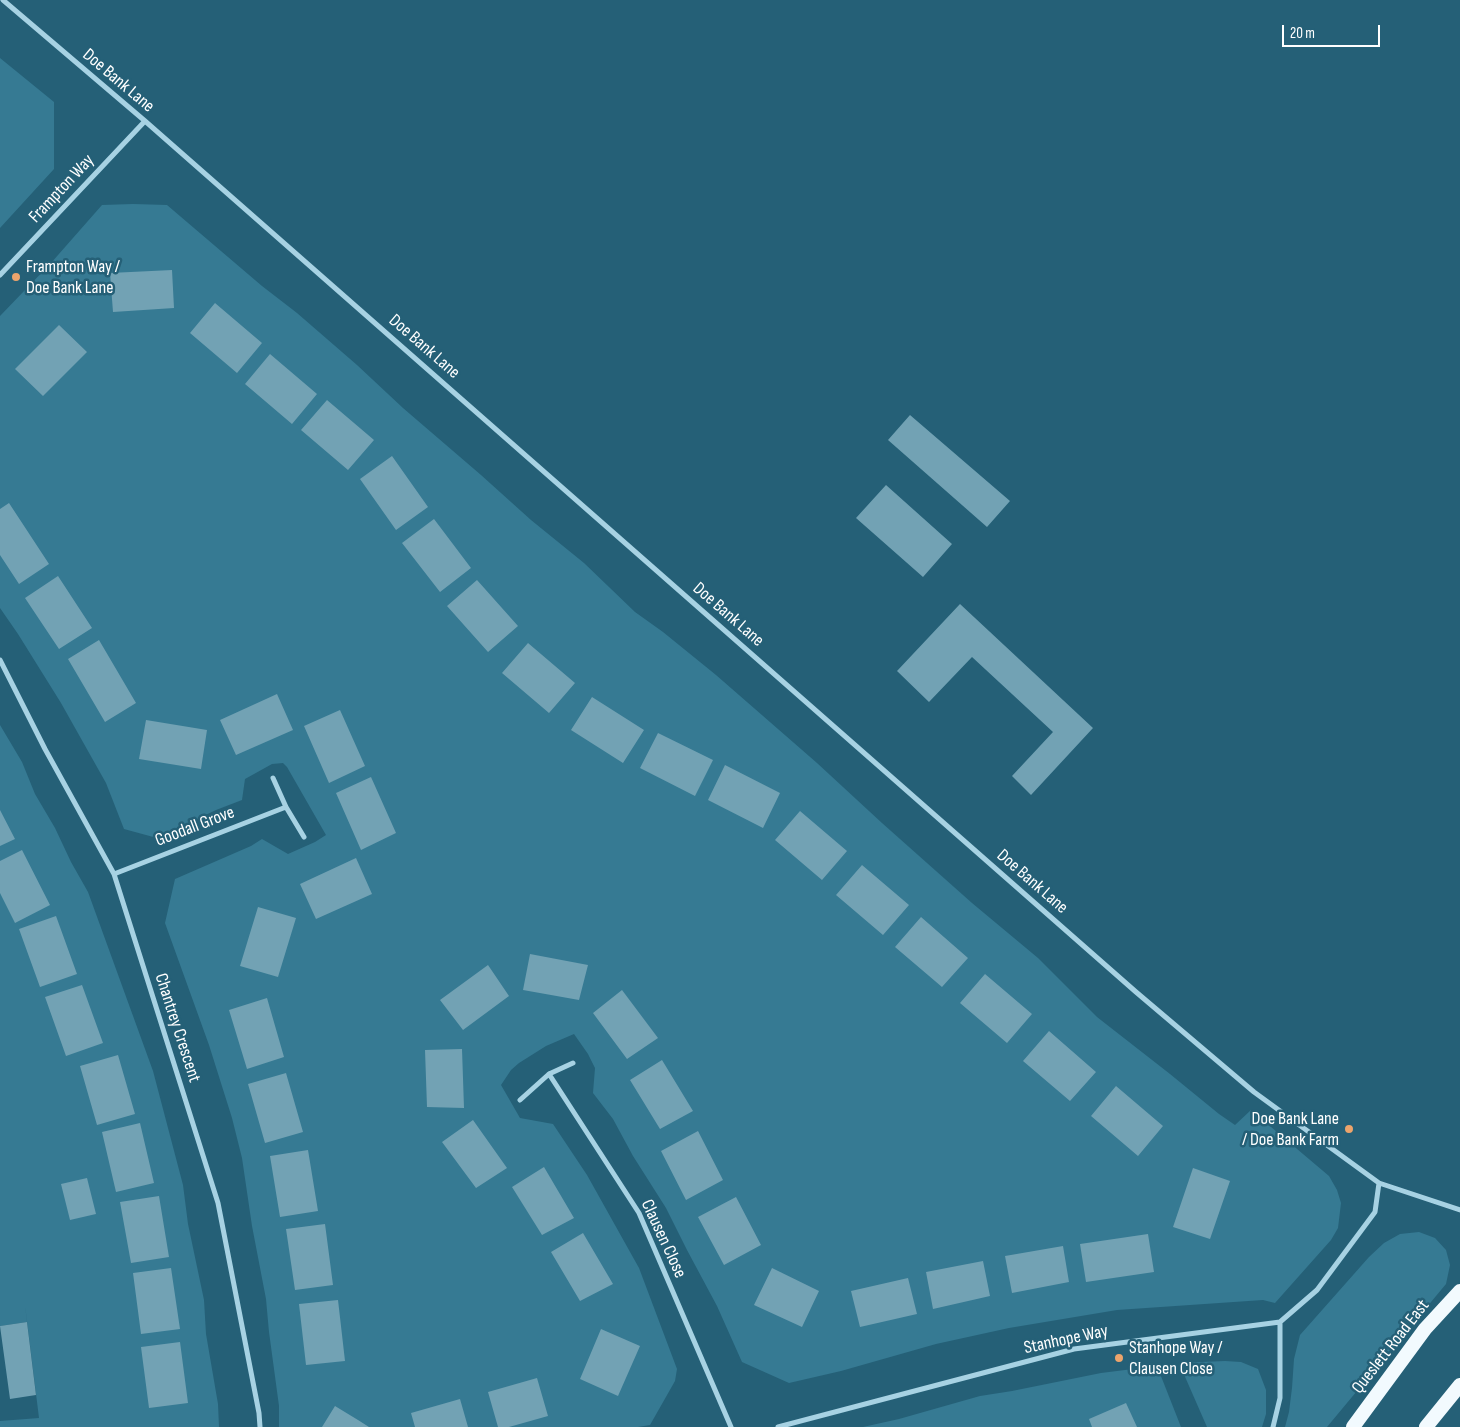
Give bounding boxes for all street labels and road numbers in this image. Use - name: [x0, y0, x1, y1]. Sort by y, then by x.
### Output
- street label: Doe Bank Lane: [78, 45, 158, 117]
- street label: Frampton Way: [25, 150, 99, 228]
- street label: Doe Bank Lane: [384, 310, 464, 384]
- street label: Doe Bank Lane: [688, 578, 768, 652]
- street label: Goodall Grove: [152, 802, 238, 852]
- street label: Doe Bank Lane: [992, 845, 1072, 919]
- street label: Chantrey Crescent: [149, 971, 205, 1085]
- street label: Clausen Close: [635, 1196, 691, 1282]
- street label: Queslett Road East: [1348, 1296, 1434, 1398]
- street label: Stanhope Way: [1022, 1321, 1110, 1359]

